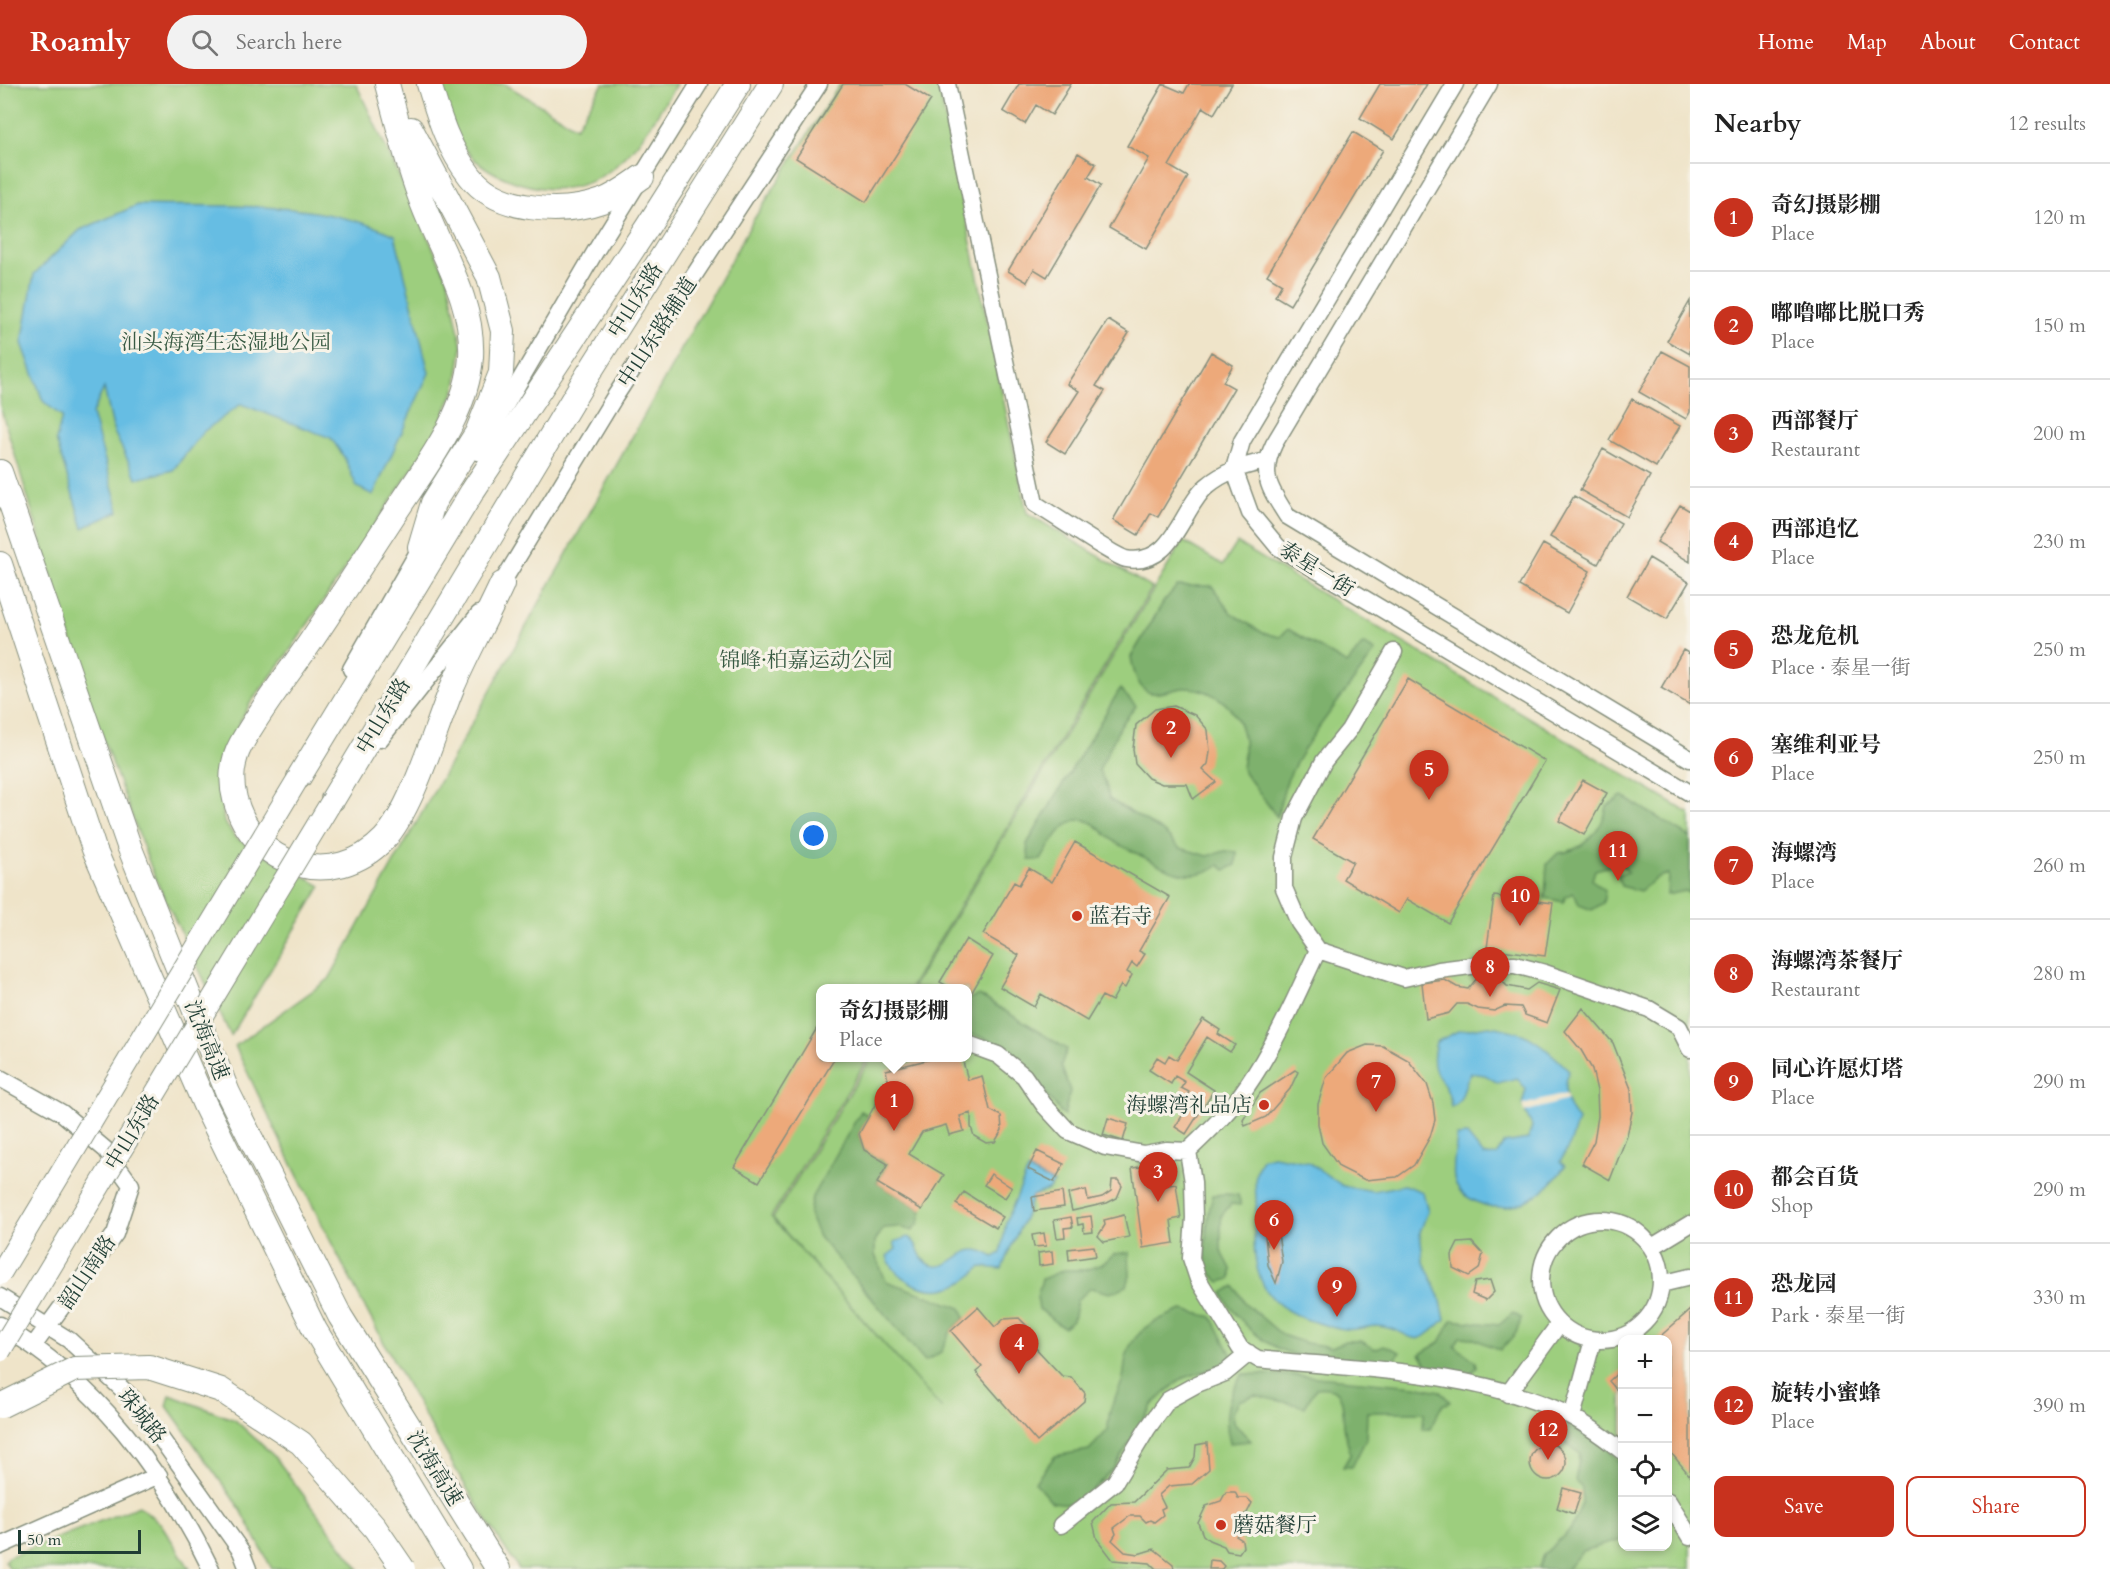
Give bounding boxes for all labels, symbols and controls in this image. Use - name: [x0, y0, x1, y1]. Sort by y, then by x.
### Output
- search box: [167, 15, 587, 69]
- text: Roamly: [30, 23, 131, 61]
- icon: search: [188, 26, 221, 59]
- text: Search here: [236, 27, 342, 57]
- text: Home: [1758, 28, 1814, 57]
- text: Map: [1847, 28, 1887, 57]
- text: About: [1920, 28, 1976, 57]
- text: Contact: [2009, 28, 2080, 57]
- text: Nearby: [1714, 106, 1802, 141]
- text: 12 results: [2008, 110, 2086, 137]
- text: 奇幻摄影棚: [1771, 190, 1881, 220]
- text: 1: [1728, 204, 1739, 231]
- text: 120 m: [2033, 204, 2086, 231]
- text: Place: [1771, 220, 1815, 247]
- street label: 中山东路: [601, 257, 670, 344]
- street label: 中山东路辅道: [611, 272, 704, 393]
- text: 嘟噜嘟比脱口秀: [1771, 298, 1925, 328]
- text: 2: [1728, 312, 1739, 339]
- text: 150 m: [2033, 312, 2086, 339]
- park label: 汕头海湾生态湿地公园: [121, 328, 331, 357]
- text: Place: [1771, 328, 1815, 355]
- text: 西部餐厅: [1771, 406, 1859, 436]
- text: 3: [1728, 420, 1739, 447]
- text: 200 m: [2033, 420, 2086, 447]
- text: Restaurant: [1771, 436, 1860, 463]
- text: 西部追忆: [1771, 514, 1859, 544]
- text: 4: [1728, 528, 1739, 555]
- text: 230 m: [2033, 528, 2086, 555]
- street label: 泰星一街: [1273, 535, 1360, 604]
- text: Place: [1771, 544, 1815, 571]
- text: 恐龙危机: [1771, 621, 1859, 651]
- text: 5: [1728, 636, 1739, 663]
- text: 250 m: [2033, 636, 2086, 663]
- park label: 锦峰·柏嘉运动公园: [719, 646, 893, 675]
- text: Place · 泰星一街: [1771, 654, 1911, 681]
- street label: 中山东路: [349, 673, 417, 760]
- pin: 2: [1152, 708, 1190, 758]
- text: 塞维利亚号: [1771, 730, 1881, 760]
- text: 6: [1728, 744, 1739, 771]
- text: 250 m: [2033, 744, 2086, 771]
- pin: 5: [1410, 750, 1448, 800]
- text: Place: [1771, 760, 1815, 787]
- your location: [799, 821, 828, 850]
- pin: 11: [1598, 832, 1638, 881]
- text: 海螺湾: [1771, 838, 1837, 868]
- text: 7: [1728, 852, 1739, 879]
- text: 260 m: [2033, 852, 2086, 879]
- text: Place: [1771, 868, 1815, 895]
- pin: 10: [1500, 876, 1540, 926]
- place label: 蓝若寺: [1089, 902, 1152, 931]
- marker: 蓝若寺: [1070, 909, 1084, 923]
- text: 海螺湾茶餐厅: [1771, 946, 1903, 976]
- pin: 8: [1470, 948, 1510, 997]
- text: 8: [1728, 960, 1739, 987]
- text: 280 m: [2033, 960, 2086, 987]
- text: Restaurant: [1771, 976, 1860, 1003]
- popup: [816, 984, 972, 1062]
- street label: 沈海高速: [177, 996, 236, 1085]
- text: 奇幻摄影棚: [839, 996, 949, 1026]
- text: Place: [839, 1026, 883, 1053]
- text: 同心许愿灯塔: [1771, 1054, 1903, 1084]
- pin: 7: [1356, 1062, 1396, 1112]
- text: 9: [1728, 1068, 1739, 1095]
- text: 290 m: [2033, 1068, 2086, 1095]
- pin: 1: [874, 1082, 914, 1131]
- text: Place: [1771, 1084, 1815, 1111]
- street label: 中山东路: [98, 1089, 166, 1176]
- place label: 海螺湾礼品店: [1126, 1091, 1252, 1120]
- marker: 海螺湾礼品店: [1257, 1098, 1271, 1112]
- pin: 3: [1138, 1152, 1178, 1202]
- text: 都会百货: [1771, 1162, 1859, 1192]
- text: 10: [1723, 1176, 1744, 1203]
- text: 290 m: [2033, 1176, 2086, 1203]
- text: Shop: [1771, 1192, 1813, 1219]
- pin: 6: [1254, 1200, 1294, 1250]
- street label: 韶山南路: [52, 1229, 123, 1315]
- pin: 9: [1318, 1268, 1356, 1317]
- text: 恐龙园: [1771, 1269, 1837, 1299]
- text: 11: [1723, 1284, 1744, 1311]
- text: 330 m: [2033, 1284, 2086, 1311]
- text: Park · 泰星一街: [1771, 1302, 1905, 1329]
- pin: 4: [1000, 1324, 1038, 1374]
- map controls: [1618, 1335, 1672, 1551]
- button: +: [1618, 1335, 1672, 1389]
- text: 旋转小蜜蜂: [1771, 1378, 1881, 1408]
- street label: 珠城路: [111, 1383, 173, 1450]
- button: −: [1618, 1389, 1672, 1443]
- text: 12: [1723, 1392, 1744, 1419]
- text: 390 m: [2033, 1392, 2086, 1419]
- text: Place: [1771, 1408, 1815, 1435]
- pin: 12: [1528, 1410, 1568, 1460]
- street label: 沈海高速: [400, 1425, 469, 1512]
- button: locate: [1618, 1443, 1672, 1497]
- button: Save: [1714, 1476, 1894, 1537]
- button: Share: [1906, 1476, 2086, 1537]
- button: layers: [1618, 1497, 1672, 1551]
- place label: 蘑菇餐厅: [1233, 1511, 1317, 1540]
- marker: 蘑菇餐厅: [1214, 1518, 1228, 1532]
- scale bar: [18, 1527, 141, 1554]
- text: 50 m: [27, 1529, 61, 1551]

